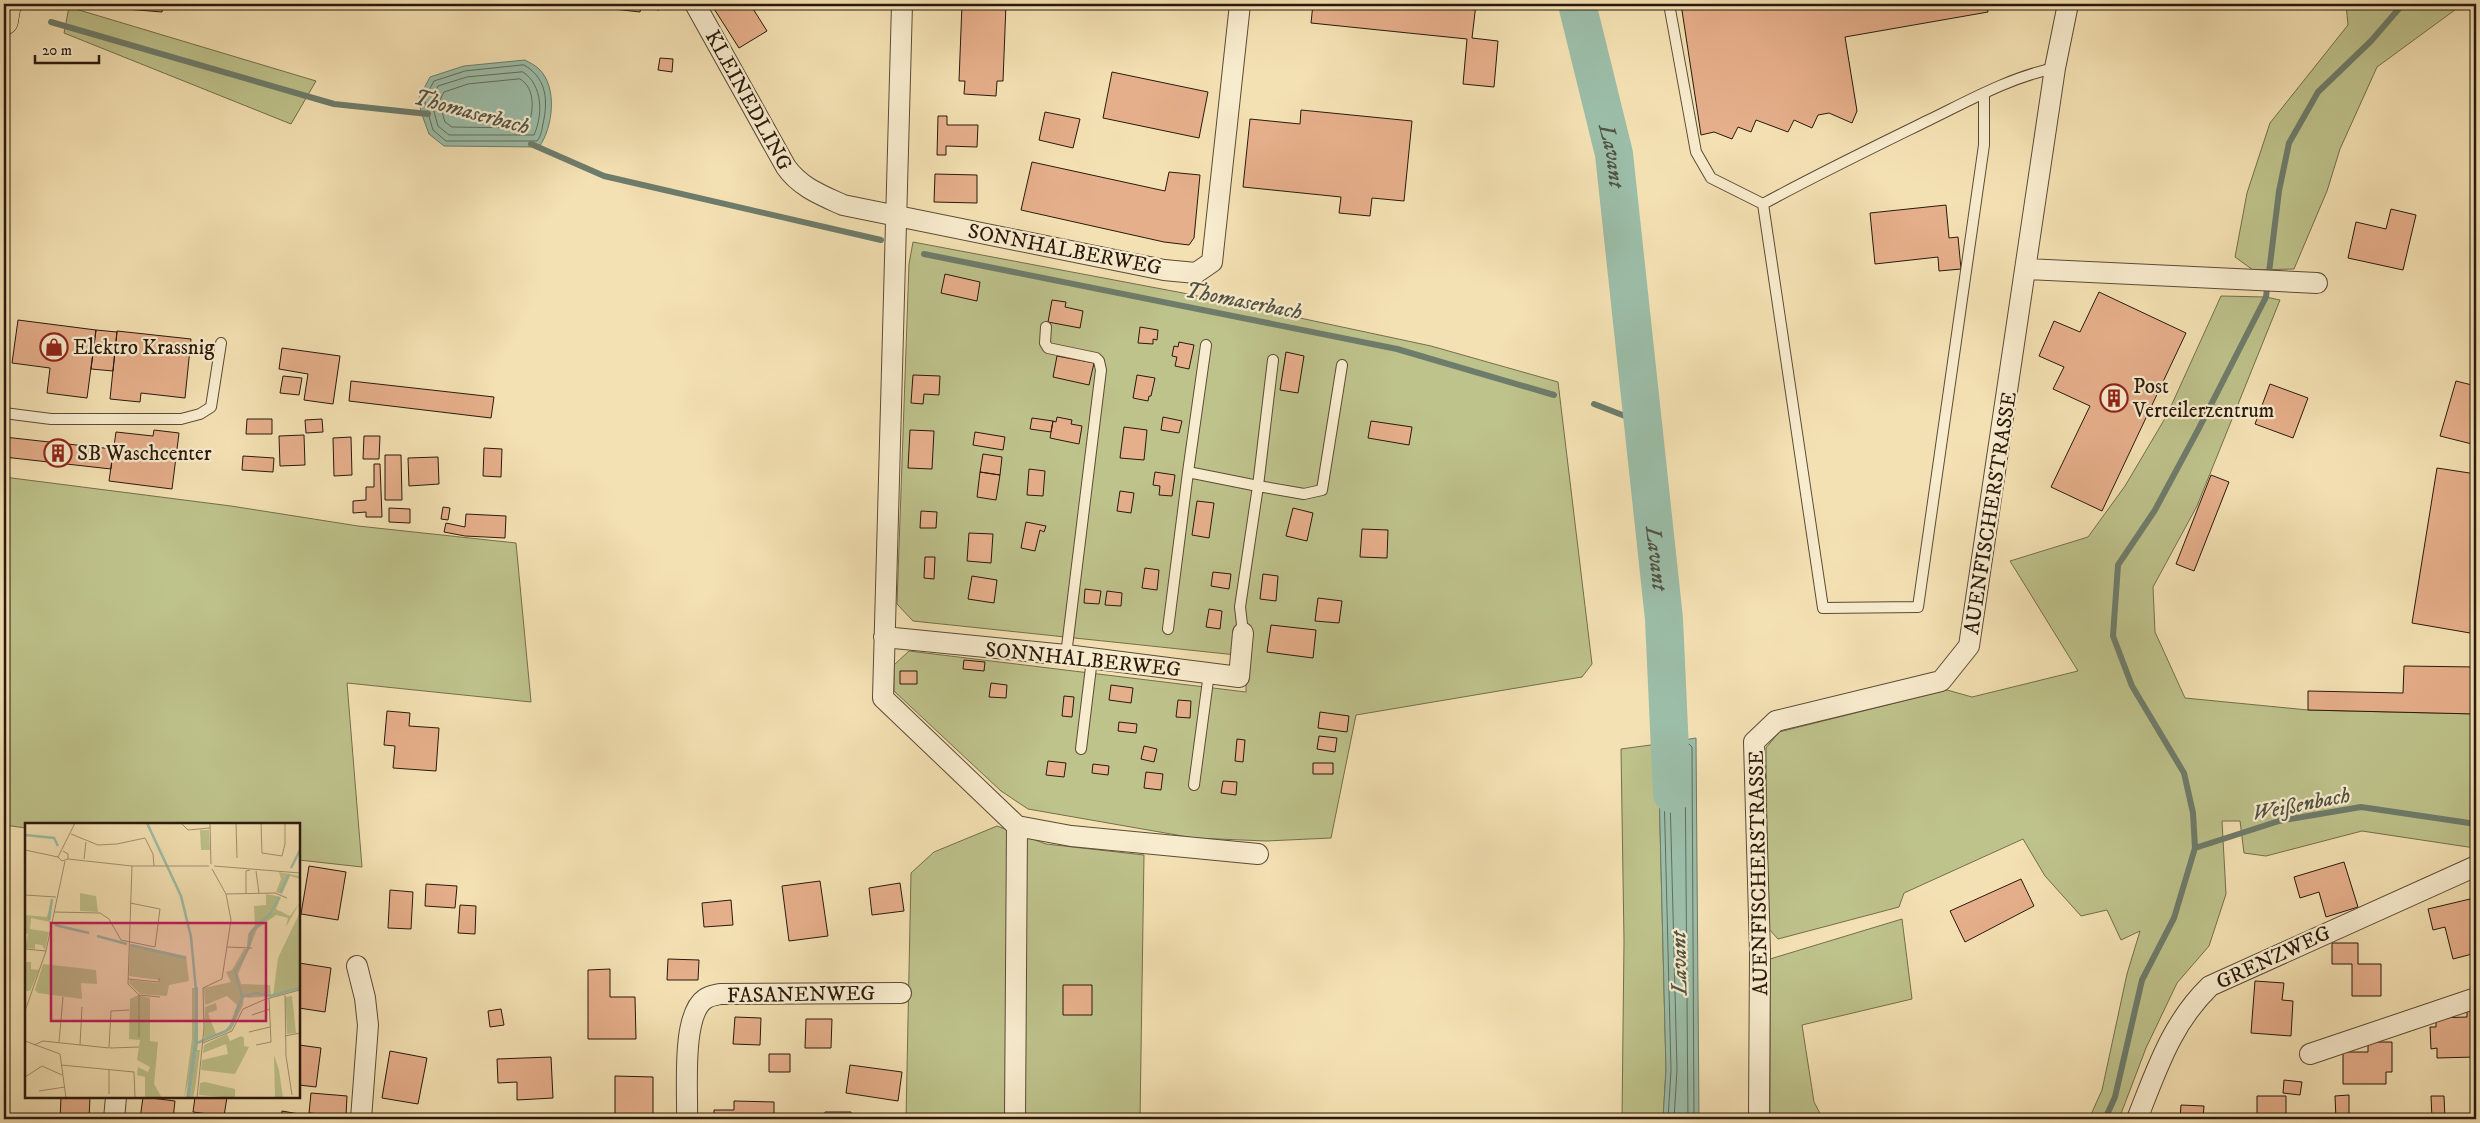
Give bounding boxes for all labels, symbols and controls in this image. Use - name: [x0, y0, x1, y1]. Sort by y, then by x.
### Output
- street label: KLEINEDLING: [699, 26, 798, 175]
- scale bar: [35, 32, 99, 64]
- text: 20 m: [42, 41, 72, 60]
- water label: Thomaserbach: [411, 84, 532, 141]
- water label: Lavant: [1592, 120, 1630, 190]
- street label: SONNHALBERWEG: [966, 218, 1164, 282]
- water label: Thomaserbach: [1183, 277, 1305, 326]
- shop icon: Elektro Krassnig: [39, 332, 69, 362]
- place label: Elektro Krassnig: [73, 335, 215, 361]
- place label: Post Verteilerzentrum: [2132, 374, 2275, 424]
- building icon: Post Verteilerzentrum: [2099, 383, 2129, 413]
- street label: AUENFISCHERSTRASSE: [1959, 390, 2023, 636]
- building icon: SB Waschcenter: [43, 438, 73, 468]
- place label: SB Waschcenter: [77, 441, 212, 467]
- water label: Lavant: [1639, 523, 1673, 593]
- street label: SONNHALBERWEG: [984, 637, 1182, 683]
- street label: AUENFISCHERSTRASSE: [1744, 750, 1774, 996]
- water label: Weißenbach: [2250, 782, 2353, 827]
- inset map: [25, 823, 300, 1098]
- street label: GRENZWEG: [2212, 920, 2335, 996]
- water label: Lavant: [1665, 930, 1694, 997]
- street label: FASANENWEG: [727, 981, 876, 1009]

